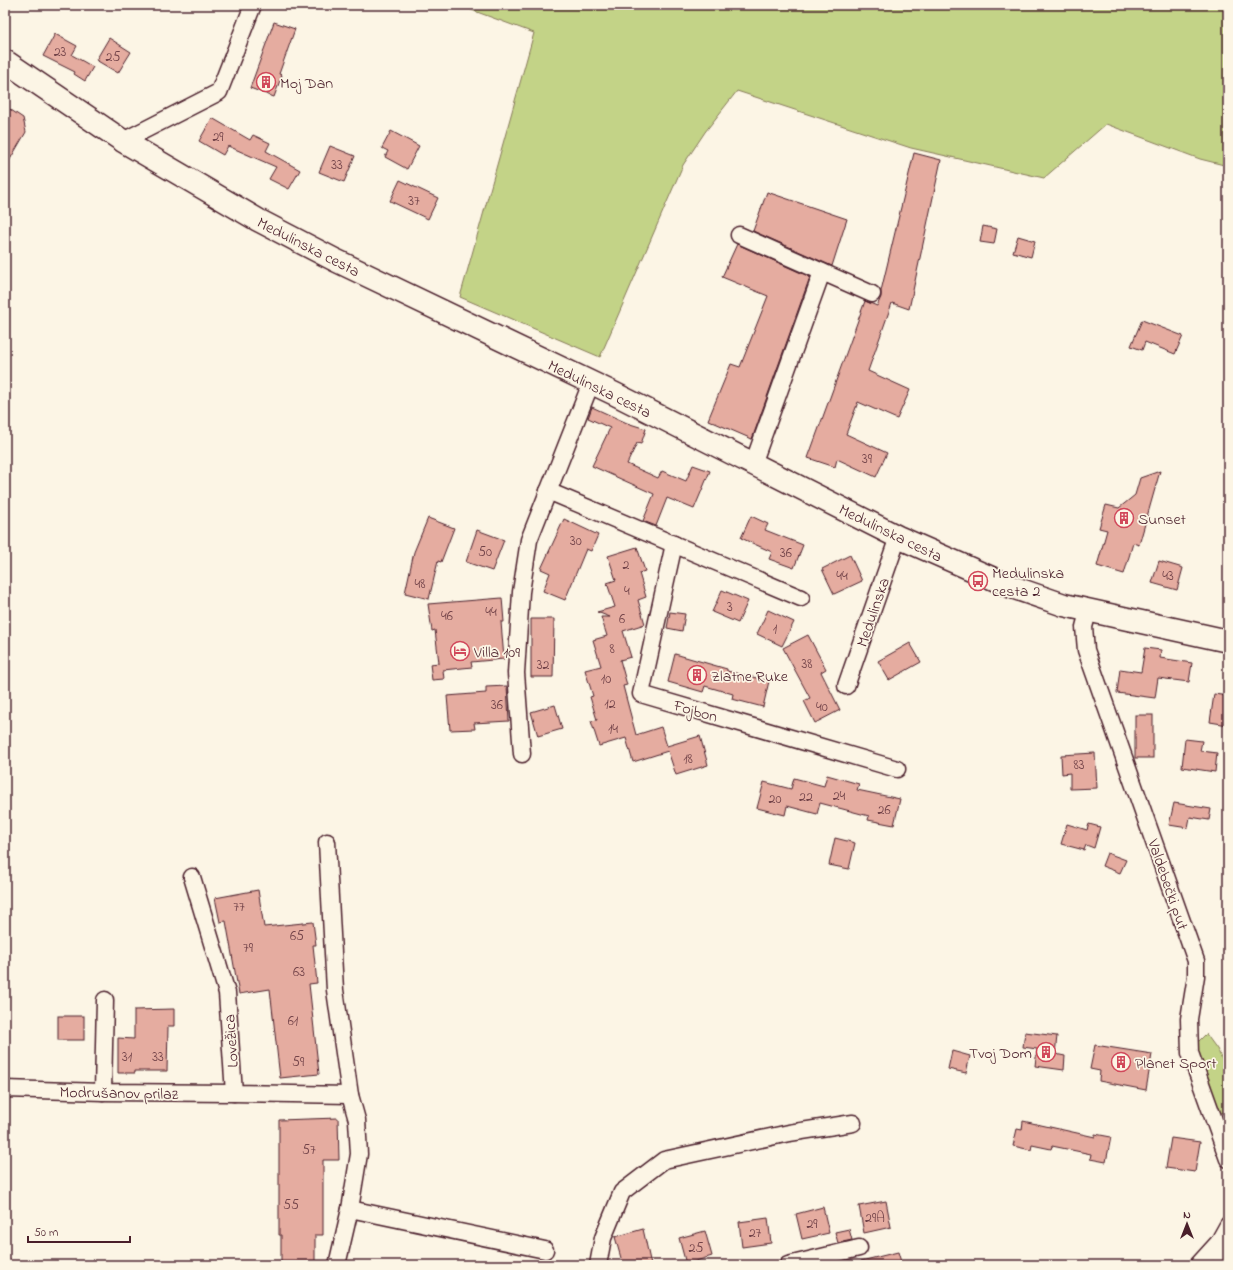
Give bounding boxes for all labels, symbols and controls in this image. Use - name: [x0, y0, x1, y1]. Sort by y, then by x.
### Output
- house number: 23: [54, 42, 67, 63]
- house number: 25: [106, 47, 120, 68]
- building icon: Moj Dan: [255, 71, 277, 93]
- place label: Moj Dan: [280, 72, 333, 96]
- house number: 29: [212, 127, 224, 148]
- house number: 33: [331, 155, 343, 176]
- house number: 37: [408, 191, 420, 212]
- street label: Medulinska cesta: [252, 212, 364, 284]
- street label: Medulinska cesta: [543, 354, 655, 425]
- house number: 39: [862, 449, 873, 470]
- street label: Medulinska cesta: [834, 498, 946, 569]
- building icon: Sunset: [1113, 507, 1135, 529]
- place label: Sunset: [1138, 508, 1187, 532]
- house number: 30: [570, 531, 582, 552]
- house number: 50: [478, 542, 492, 563]
- house number: 36: [780, 543, 792, 564]
- house number: 2: [623, 555, 630, 576]
- place label: Medulinska cesta 2: [992, 562, 1064, 604]
- house number: 44: [836, 566, 848, 587]
- house number: 43: [1162, 566, 1174, 587]
- bus stop icon: Medulinska cesta 2: [967, 570, 989, 592]
- house number: 48: [414, 574, 426, 595]
- street label: Medulinska: [851, 575, 897, 651]
- house number: 4: [624, 581, 630, 602]
- house number: 3: [727, 597, 733, 618]
- house number: 44: [485, 602, 497, 623]
- house number: 46: [441, 606, 453, 627]
- house number: 6: [619, 609, 625, 630]
- house number: 1: [773, 619, 778, 640]
- house number: 8: [609, 639, 615, 660]
- hotel icon: Villa 109: [449, 640, 471, 662]
- place label: Villa 109: [473, 641, 520, 665]
- house number: 38: [801, 654, 813, 675]
- house number: 32: [537, 655, 549, 676]
- building icon: Zlatne Ruke: [686, 664, 708, 686]
- place label: Zlatne Ruke: [711, 665, 789, 689]
- house number: 10: [601, 669, 611, 690]
- house number: 12: [604, 694, 616, 715]
- street label: Fojbon: [670, 694, 720, 730]
- house number: 36: [491, 695, 503, 716]
- house number: 40: [816, 697, 828, 718]
- house number: 14: [608, 719, 618, 740]
- house number: 18: [683, 749, 693, 770]
- house number: 83: [1073, 755, 1085, 776]
- house number: 24: [833, 786, 846, 807]
- house number: 22: [799, 787, 813, 808]
- house number: 20: [768, 789, 782, 810]
- house number: 26: [877, 800, 891, 821]
- street label: Valdebečki put: [1140, 835, 1194, 934]
- house number: 77: [233, 897, 245, 918]
- house number: 65: [290, 926, 304, 947]
- house number: 79: [243, 938, 254, 959]
- house number: 63: [293, 962, 305, 983]
- house number: 61: [288, 1011, 299, 1032]
- street label: Lovežica: [218, 1013, 246, 1068]
- building icon: Tvoj Dom: [1035, 1041, 1057, 1063]
- place label: Tvoj Dom: [969, 1042, 1032, 1066]
- house number: 31: [122, 1047, 133, 1068]
- house number: 33: [152, 1047, 164, 1068]
- building icon: Planet Sport: [1110, 1051, 1132, 1073]
- house number: 59: [292, 1052, 305, 1073]
- place label: Planet Sport: [1135, 1052, 1217, 1076]
- street label: Modrušanov prilaz: [59, 1081, 179, 1107]
- house number: 57: [302, 1140, 316, 1161]
- house number: 55: [283, 1195, 299, 1216]
- north arrow: [1167, 1204, 1207, 1244]
- text: N: [1183, 1207, 1191, 1223]
- house number: 29A: [865, 1208, 885, 1229]
- house number: 29: [806, 1214, 818, 1235]
- scale bar: [28, 1218, 130, 1244]
- house number: 27: [749, 1223, 762, 1244]
- text: 50 m: [34, 1224, 58, 1242]
- house number: 25: [689, 1238, 703, 1259]

